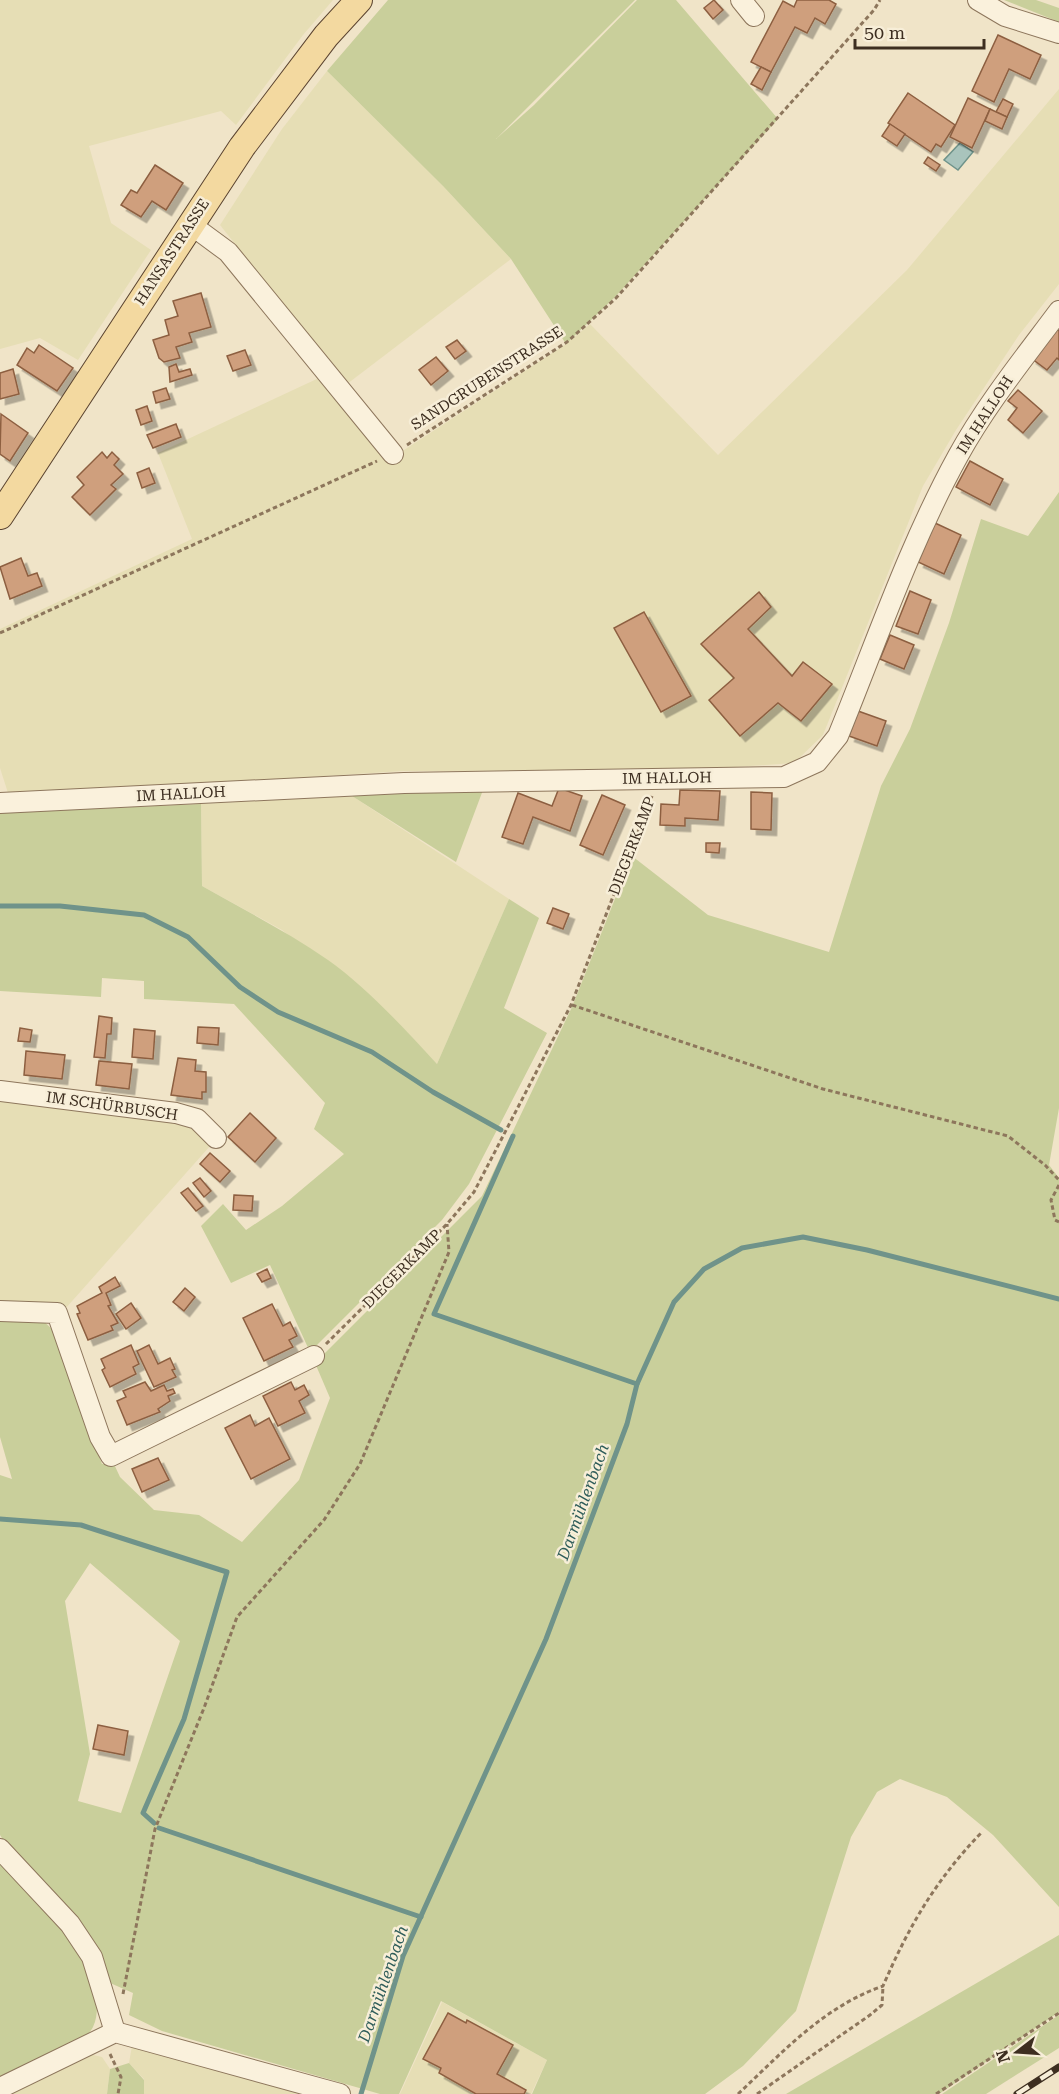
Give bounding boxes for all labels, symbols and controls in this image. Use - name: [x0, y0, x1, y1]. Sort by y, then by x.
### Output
- scale bar: [855, 12, 984, 50]
- text: 50 m: [864, 22, 905, 43]
- street label: HANSASTRASSE: [131, 195, 213, 309]
- street label: SANDGRUBENSTRASSE: [408, 322, 566, 434]
- street label: IM HALLOH: [953, 372, 1017, 458]
- street label: IM HALLOH: [622, 768, 712, 788]
- street label: IM HALLOH: [136, 783, 226, 805]
- street label: DIEGERKAMP: [605, 794, 659, 898]
- street label: IM SCHÜRBUSCH: [45, 1088, 179, 1124]
- street label: DIEGERKAMP: [359, 1226, 445, 1312]
- water label: Darmühlenbach: [553, 1441, 613, 1564]
- water label: Darmühlenbach: [354, 1923, 412, 2046]
- north arrow: [987, 2022, 1047, 2082]
- text: N: [992, 2048, 1014, 2065]

